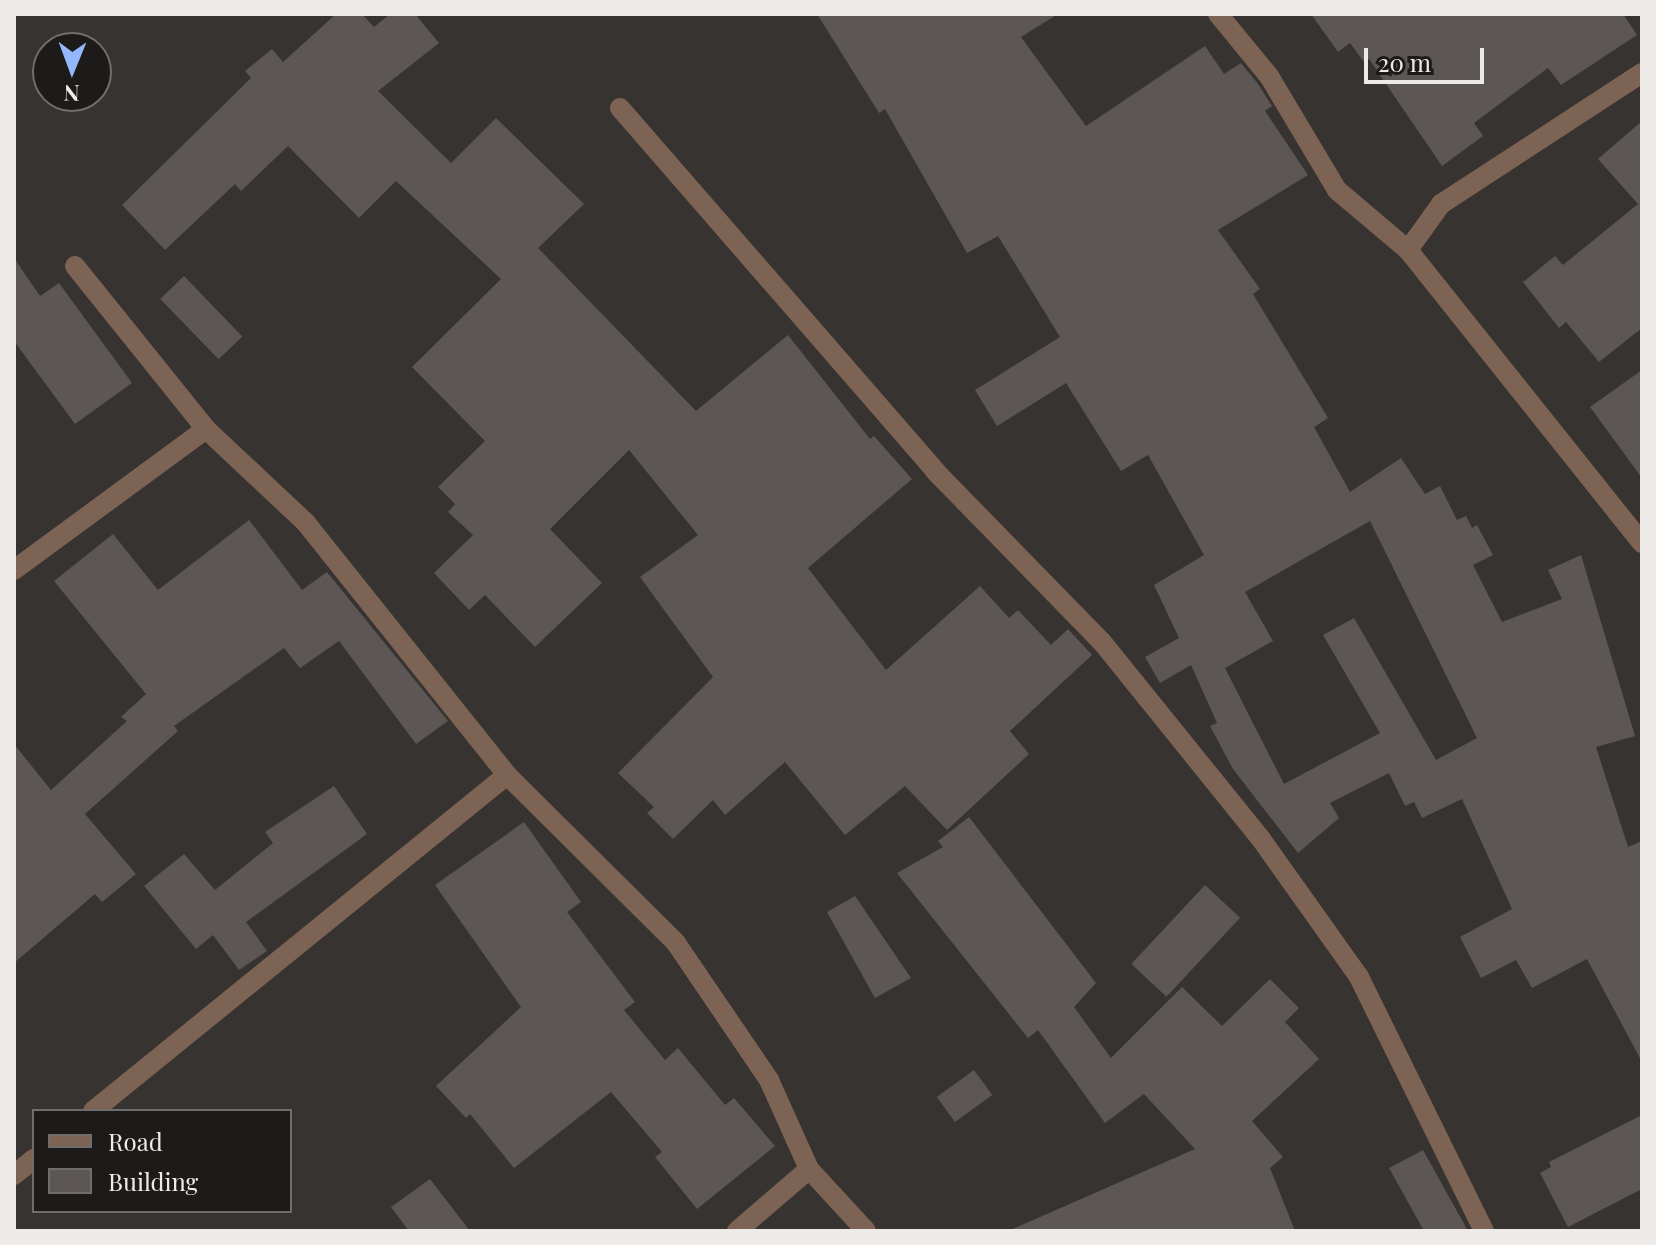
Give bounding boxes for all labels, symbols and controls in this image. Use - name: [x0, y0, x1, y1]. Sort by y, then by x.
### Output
- north arrow: [32, 32, 112, 112]
- scale bar: [1368, 32, 1488, 82]
- text: 20 m: [1378, 46, 1431, 78]
- text: N: [63, 79, 80, 109]
- legend: [32, 1109, 292, 1213]
- text: Road: [108, 1125, 163, 1157]
- text: Building: [108, 1165, 198, 1197]

